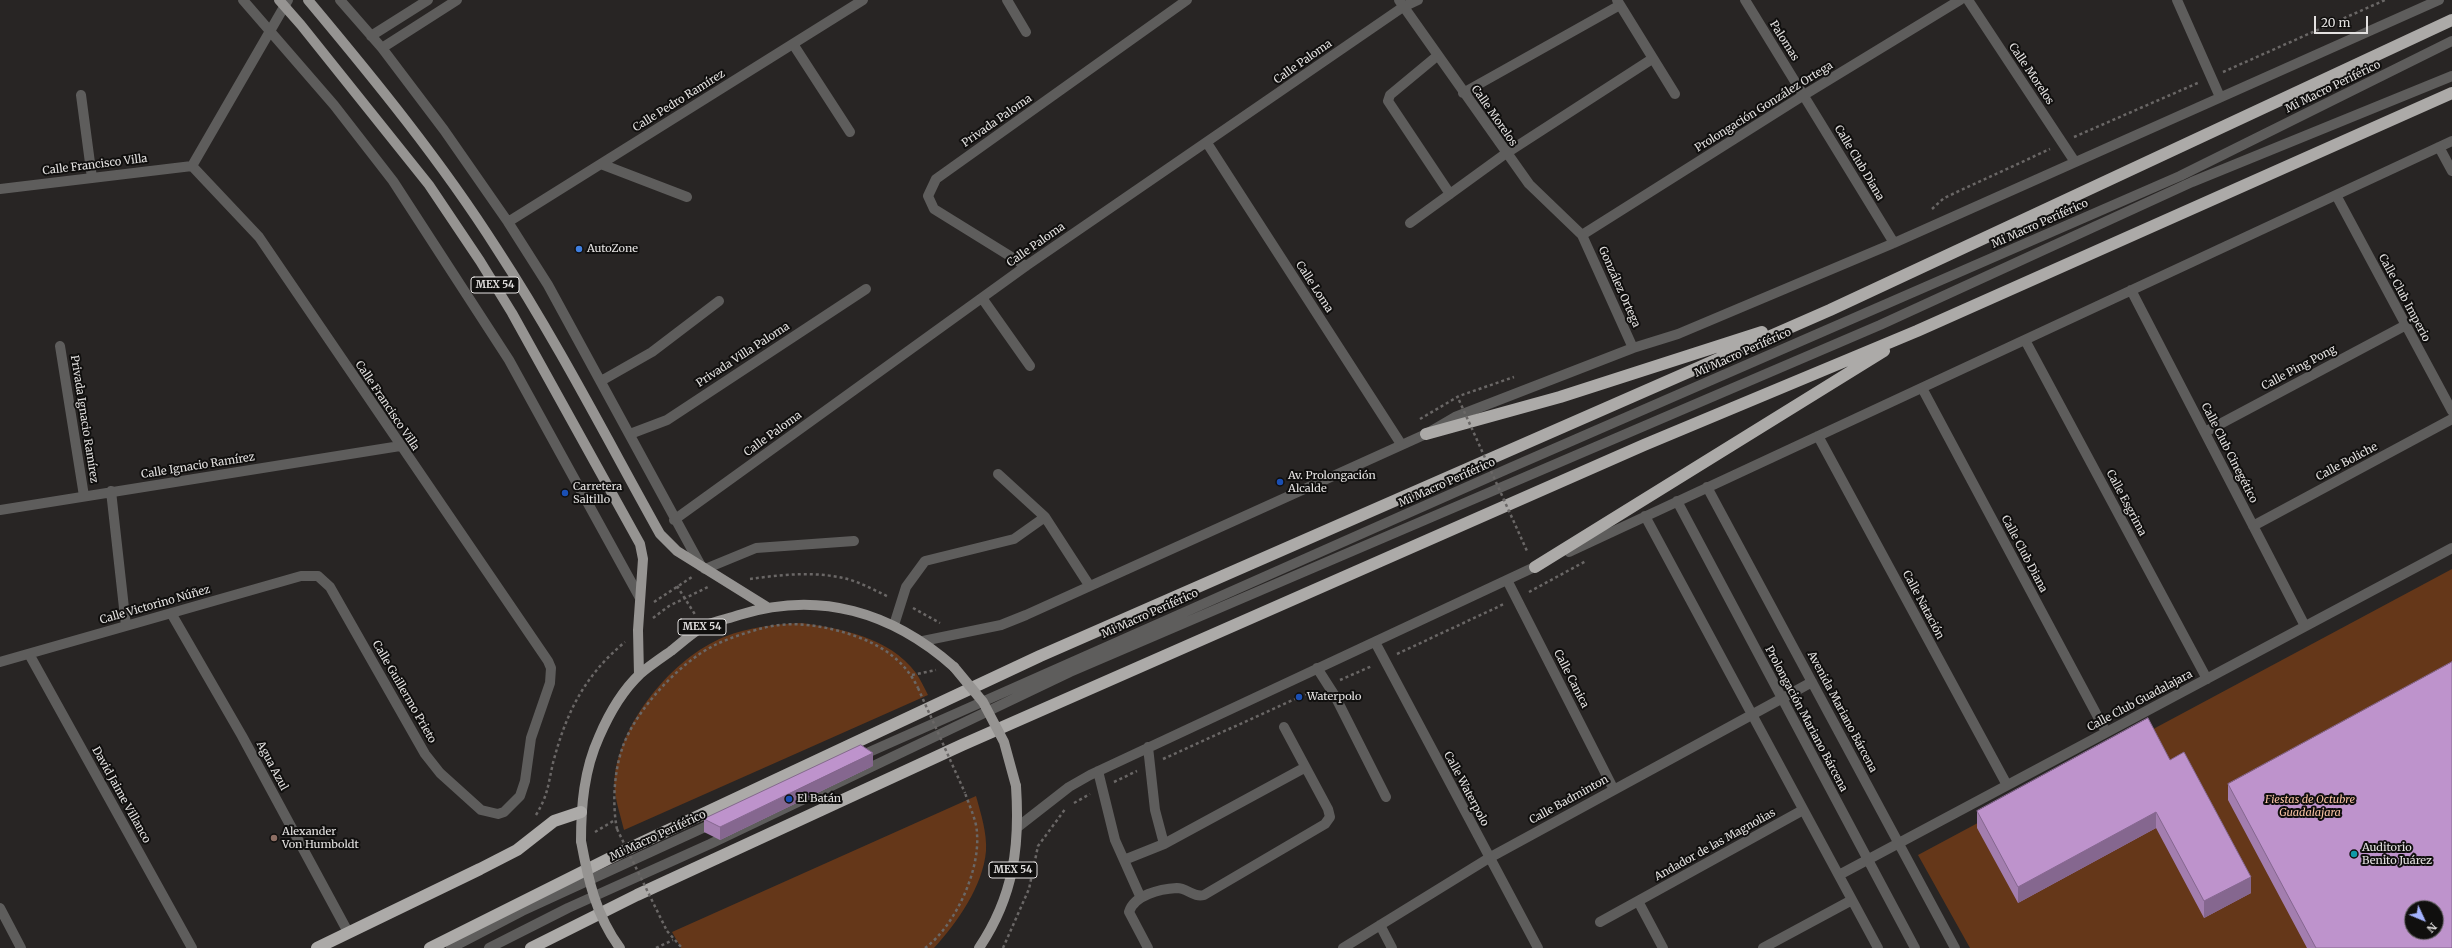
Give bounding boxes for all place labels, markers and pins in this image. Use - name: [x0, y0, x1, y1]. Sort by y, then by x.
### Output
- place label: AutoZone: [587, 242, 638, 256]
- marker: AutoZone: [574, 244, 584, 254]
- place label: Av. Prolongación Alcalde: [1288, 469, 1376, 495]
- marker: Av. Prolongación Alcalde: [1275, 477, 1285, 487]
- place label: Carretera Saltillo: [573, 480, 622, 506]
- marker: Carretera Saltillo: [560, 488, 570, 498]
- place label: Waterpolo: [1307, 690, 1361, 704]
- marker: Waterpolo: [1294, 692, 1304, 702]
- place label: El Batán: [797, 792, 841, 806]
- marker: El Batán: [784, 794, 794, 804]
- place label: Alexander Von Humboldt: [282, 825, 359, 851]
- marker: Alexander Von Humboldt: [269, 833, 279, 843]
- place label: Auditorio Benito Juárez: [2362, 841, 2432, 867]
- marker: Auditorio Benito Juárez: [2349, 849, 2359, 859]

